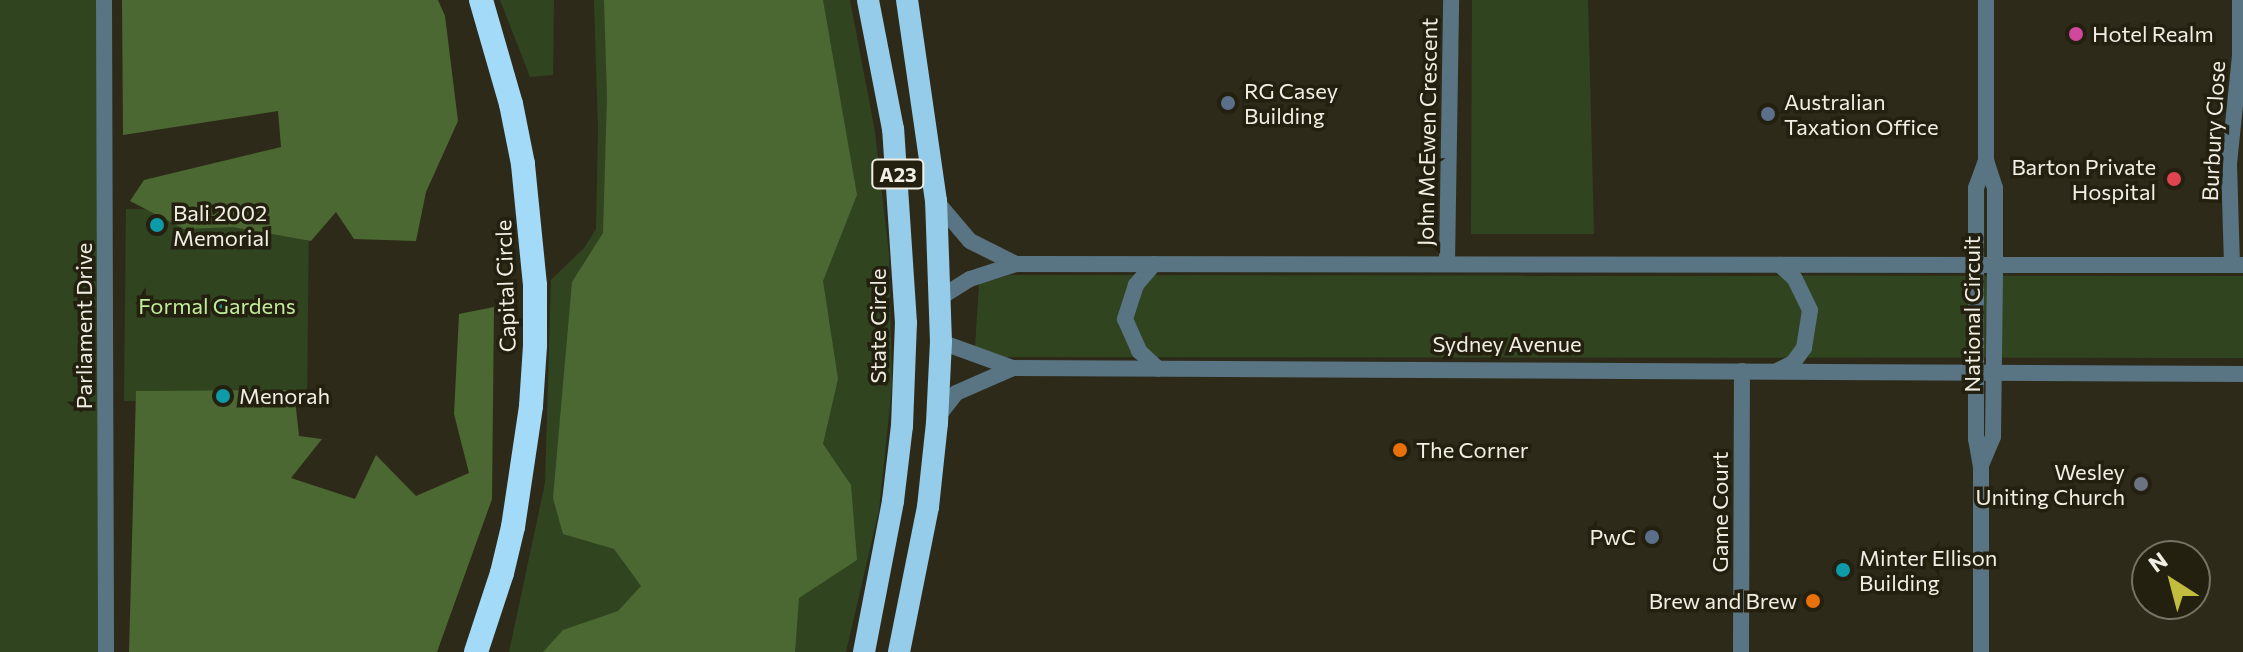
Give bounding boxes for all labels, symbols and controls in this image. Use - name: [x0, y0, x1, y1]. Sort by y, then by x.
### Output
- street label: John McEwen Crescent: [1412, 18, 1442, 246]
- place label: Hotel Realm: [2092, 21, 2214, 47]
- marker: Hotel Realm: [2067, 25, 2085, 43]
- street label: Burbury Close: [2196, 60, 2230, 202]
- place label: RG Casey Building: [1244, 77, 1338, 128]
- place label: Australian Taxation Office: [1784, 88, 1939, 140]
- marker: RG Casey Building: [1219, 94, 1237, 112]
- marker: Australian Taxation Office: [1759, 105, 1777, 123]
- place label: Barton Private Hospital: [2011, 153, 2156, 204]
- road number: A23: [870, 158, 926, 190]
- marker: Barton Private Hospital: [2163, 168, 2185, 190]
- place label: Bali 2002 Memorial: [173, 199, 269, 250]
- marker: Bali 2002 Memorial: [148, 216, 166, 234]
- street label: Capital Circle: [489, 219, 521, 353]
- street label: National Circuit: [1959, 236, 1985, 392]
- street label: Parliament Drive: [71, 243, 97, 409]
- street label: State Circle: [865, 268, 891, 384]
- park label: Formal Gardens: [138, 293, 296, 319]
- street label: Sydney Avenue: [1432, 331, 1582, 357]
- place label: Menorah: [239, 383, 330, 409]
- marker: Menorah: [214, 387, 232, 405]
- place label: The Corner: [1416, 437, 1529, 463]
- marker: The Corner: [1391, 441, 1409, 459]
- street label: Game Court: [1707, 452, 1733, 572]
- place label: Wesley Uniting Church: [1975, 458, 2125, 510]
- marker: Wesley Uniting Church: [2132, 475, 2150, 493]
- place label: PwC: [1590, 524, 1636, 550]
- marker: PwC: [1643, 528, 1661, 546]
- north arrow: [2131, 540, 2211, 620]
- place label: Minter Ellison Building: [1859, 544, 1997, 596]
- text: N: [2143, 546, 2172, 578]
- marker: Minter Ellison Building: [1834, 561, 1852, 579]
- place label: Brew and Brew: [1649, 588, 1797, 614]
- marker: Brew and Brew: [1804, 592, 1822, 610]

